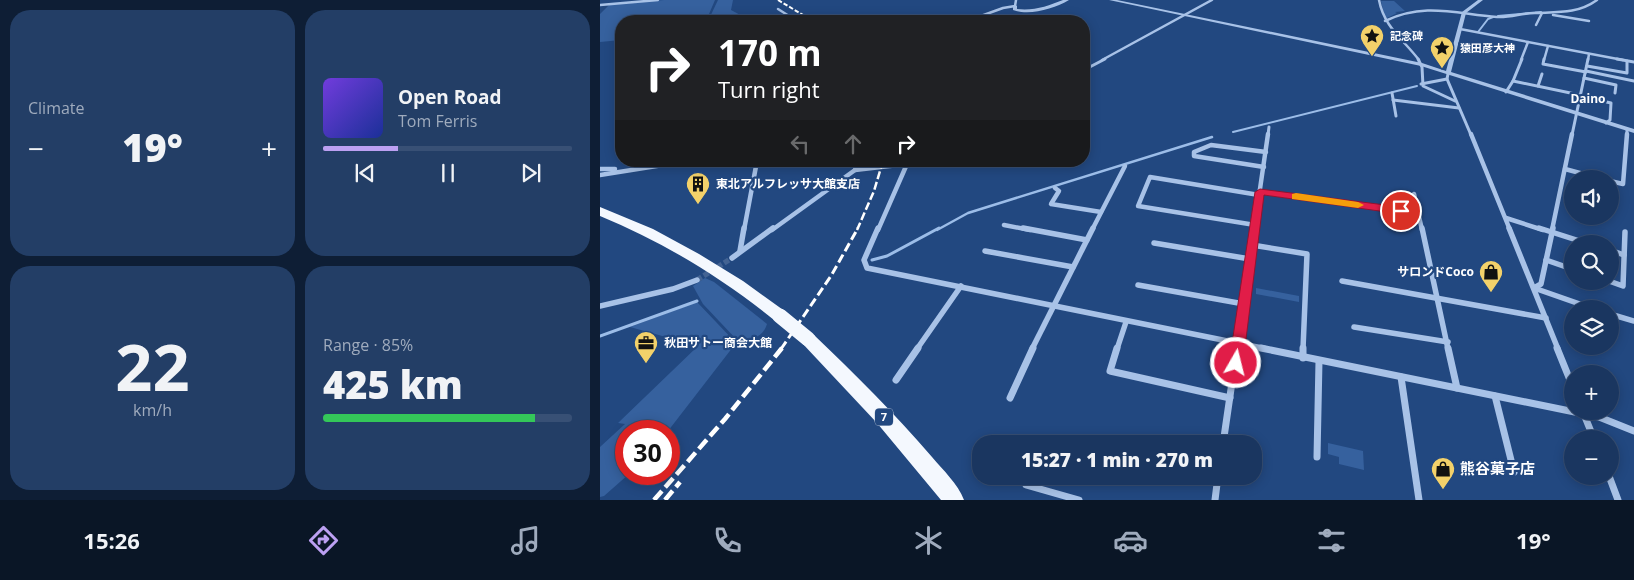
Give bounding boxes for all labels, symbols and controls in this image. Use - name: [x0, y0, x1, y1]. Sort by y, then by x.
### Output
- place icon: 記念碑: [1359, 23, 1385, 57]
- place label: 記念碑: [1390, 28, 1423, 43]
- text: 170 m: [718, 29, 822, 76]
- icon: right: [635, 35, 700, 100]
- place icon: 猿田彦大神: [1429, 35, 1455, 69]
- place label: 猿田彦大神: [1460, 40, 1515, 55]
- text: Turn right: [718, 74, 820, 104]
- text: Open Road: [398, 84, 502, 110]
- district label: Daino: [1570, 90, 1606, 107]
- text: Climate: [28, 97, 85, 119]
- text: Tom Ferris: [398, 110, 477, 132]
- text: 19°: [122, 121, 183, 173]
- text: −: [28, 129, 44, 167]
- text: +: [261, 129, 277, 167]
- icon: left: [786, 130, 814, 158]
- icon: ahead: [839, 130, 867, 158]
- icon: right: [892, 130, 920, 158]
- icon: previous: [351, 159, 379, 187]
- icon: pause: [434, 159, 462, 187]
- icon: next: [517, 159, 545, 187]
- map controls: [1564, 170, 1619, 485]
- button: sound: [1564, 170, 1619, 225]
- building icon: 東北アルフレッサ大館支店: [685, 171, 711, 205]
- place label: 東北アルフレッサ大館支店: [716, 175, 860, 192]
- pin: [1380, 190, 1422, 232]
- icon: arrive: [1387, 197, 1415, 225]
- button: search: [1564, 235, 1619, 290]
- shop icon: サロンドCoco: [1478, 259, 1504, 293]
- place label: サロンドCoco: [1397, 263, 1474, 280]
- button: layers: [1564, 300, 1619, 355]
- text: 22: [115, 322, 190, 410]
- office icon: 秋田サトー商会大館: [633, 330, 659, 364]
- text: Range · 85%: [323, 334, 413, 356]
- place label: 秋田サトー商会大館: [664, 334, 772, 351]
- position arrow: [1209, 336, 1261, 388]
- text: 425 km: [323, 358, 463, 410]
- button: +: [1564, 365, 1619, 420]
- text: km/h: [133, 399, 172, 421]
- road number: 7: [875, 408, 893, 426]
- speed limit sign: 30: [615, 420, 680, 485]
- button: −: [1564, 430, 1619, 485]
- text: 15:27 · 1 min · 270 m: [1021, 447, 1213, 473]
- shop icon: 熊谷菓子店: [1430, 456, 1456, 490]
- place label: 熊谷菓子店: [1460, 458, 1535, 478]
- icon: directions: [306, 523, 341, 558]
- icon: music: [508, 523, 543, 558]
- icon: phone: [710, 523, 745, 558]
- icon: climate: [911, 523, 946, 558]
- icon: car: [1113, 523, 1148, 558]
- icon: filters: [1314, 523, 1349, 558]
- text: 15:26: [83, 525, 140, 555]
- text: 19°: [1516, 525, 1551, 555]

